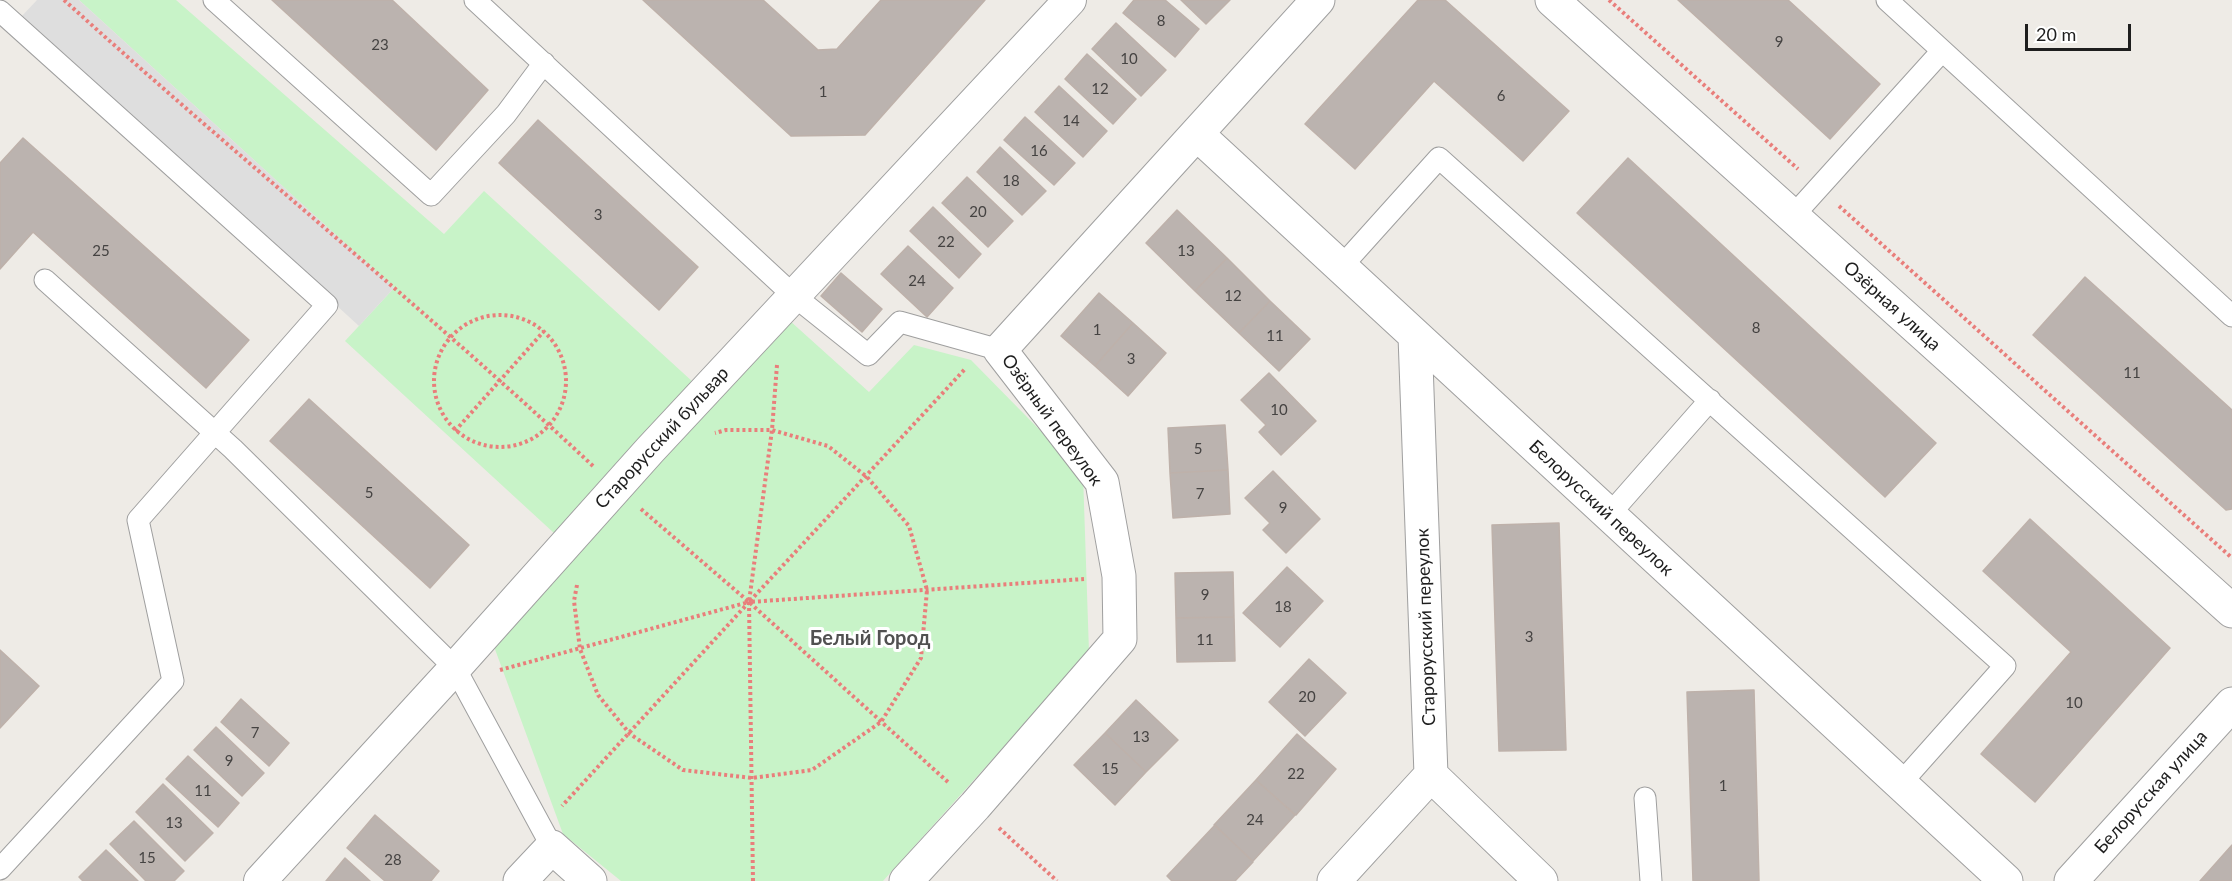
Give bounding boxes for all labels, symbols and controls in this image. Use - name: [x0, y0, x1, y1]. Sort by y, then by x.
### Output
- house number: 8: [1157, 12, 1165, 30]
- scale bar: [2028, 12, 2134, 50]
- text: 20 m: [2036, 23, 2076, 45]
- house number: 9: [1775, 33, 1783, 51]
- house number: 23: [371, 36, 389, 54]
- house number: 10: [1120, 50, 1138, 68]
- house number: 12: [1091, 80, 1109, 98]
- house number: 1: [819, 83, 827, 101]
- house number: 6: [1497, 87, 1505, 105]
- house number: 14: [1062, 112, 1080, 130]
- house number: 16: [1030, 142, 1048, 160]
- house number: 18: [1002, 172, 1020, 190]
- house number: 20: [969, 203, 987, 221]
- house number: 3: [594, 206, 602, 224]
- house number: 22: [937, 233, 955, 251]
- house number: 25: [92, 242, 110, 260]
- house number: 13: [1177, 242, 1195, 260]
- street label: Озёрная улица: [1839, 257, 1945, 355]
- house number: 24: [908, 272, 926, 290]
- house number: 12: [1224, 287, 1242, 305]
- house number: 8: [1752, 319, 1760, 337]
- house number: 1: [1093, 321, 1101, 339]
- house number: 11: [1266, 327, 1284, 345]
- street label: Озёрный переулок: [997, 350, 1107, 490]
- house number: 3: [1127, 350, 1135, 368]
- street label: Старорусский бульвар: [591, 363, 733, 513]
- house number: 11: [2123, 364, 2141, 382]
- house number: 10: [1270, 401, 1288, 419]
- street label: Белорусский переулок: [1524, 436, 1678, 580]
- house number: 5: [1194, 440, 1202, 458]
- house number: 5: [365, 484, 373, 502]
- house number: 7: [1196, 485, 1204, 503]
- house number: 9: [1279, 499, 1287, 517]
- street label: Старорусский переулок: [1412, 528, 1440, 726]
- house number: 9: [1201, 586, 1209, 604]
- house number: 18: [1274, 598, 1292, 616]
- district label: Белый Город: [810, 627, 930, 651]
- house number: 3: [1525, 628, 1533, 646]
- house number: 11: [1196, 631, 1214, 649]
- house number: 20: [1298, 688, 1316, 706]
- house number: 10: [2065, 694, 2083, 712]
- house number: 7: [251, 724, 259, 742]
- street label: Белорусская улица: [2090, 726, 2212, 858]
- house number: 13: [1132, 728, 1150, 746]
- house number: 9: [225, 752, 233, 770]
- house number: 15: [1101, 760, 1119, 778]
- house number: 22: [1287, 765, 1305, 783]
- house number: 1: [1719, 777, 1727, 795]
- house number: 11: [194, 782, 212, 800]
- house number: 24: [1246, 811, 1264, 829]
- house number: 13: [165, 814, 183, 832]
- house number: 15: [138, 849, 156, 867]
- house number: 28: [384, 851, 402, 869]

